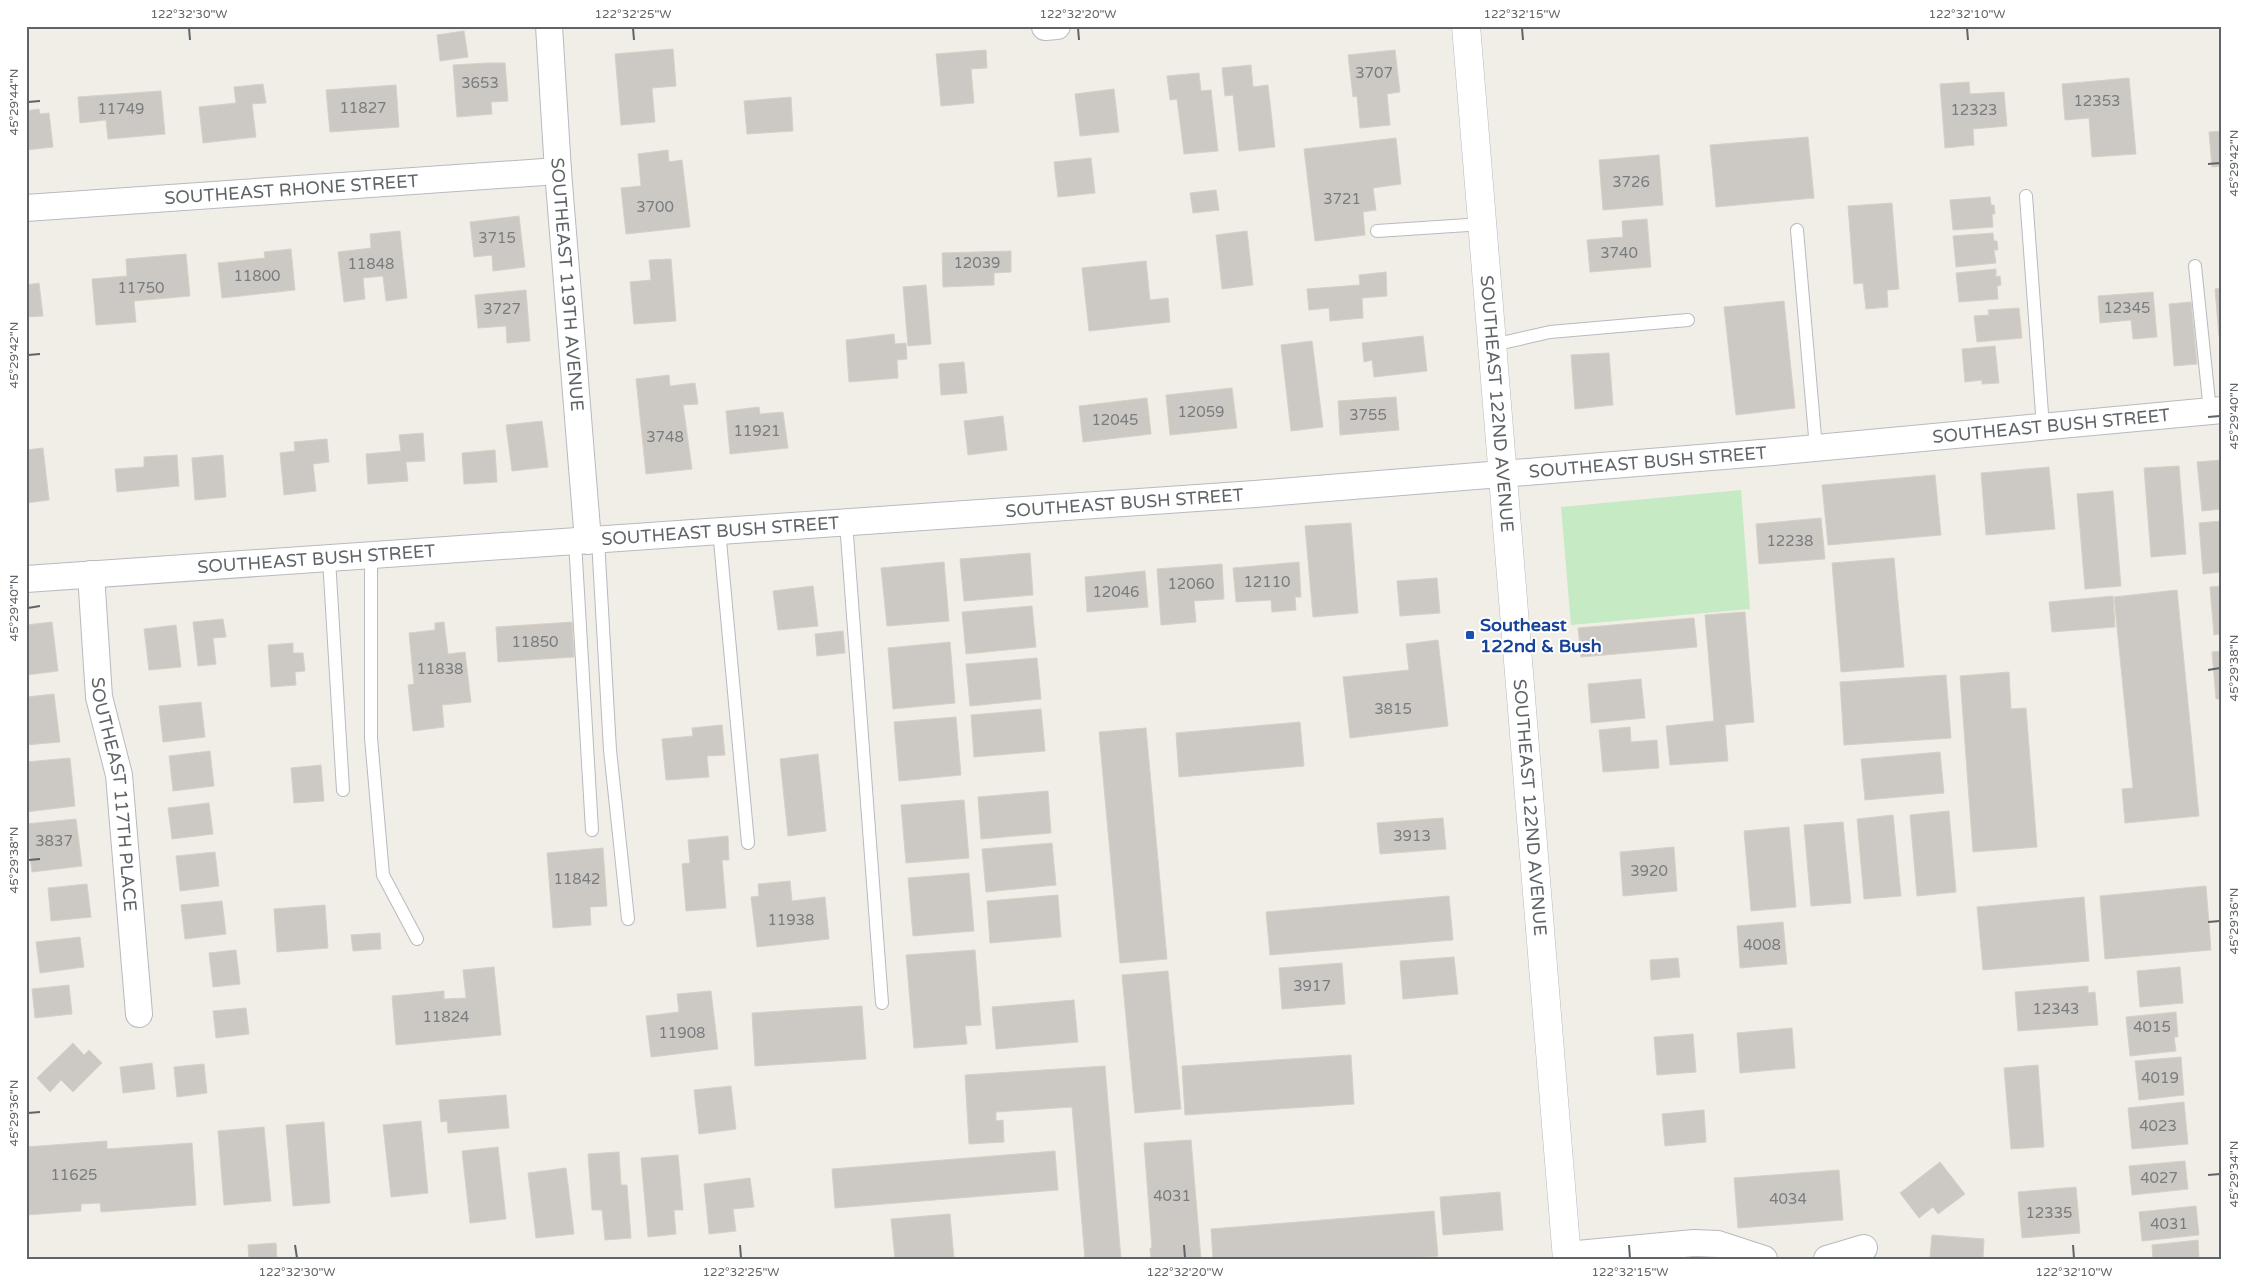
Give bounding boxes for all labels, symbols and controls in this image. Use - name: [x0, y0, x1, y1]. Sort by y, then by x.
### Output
- text: 122°32'30"W: [150, 7, 228, 21]
- text: 122°32'25"W: [594, 7, 672, 21]
- text: 122°32'20"W: [1039, 7, 1117, 21]
- text: 122°32'15"W: [1483, 7, 1561, 21]
- text: 122°32'10"W: [1928, 7, 2006, 21]
- house number: 3707: [1355, 64, 1393, 82]
- text: 45°29'44"N: [7, 69, 21, 135]
- house number: 3653: [461, 74, 499, 92]
- house number: 12353: [2073, 92, 2121, 110]
- house number: 11827: [339, 99, 387, 117]
- house number: 11749: [97, 100, 145, 118]
- house number: 12323: [1950, 101, 1998, 119]
- text: 45°29'42"N: [2227, 130, 2241, 196]
- street label: SOUTHEAST 119TH AVENUE: [546, 157, 588, 412]
- street label: SOUTHEAST RHONE STREET: [163, 170, 419, 209]
- house number: 3726: [1612, 173, 1650, 191]
- house number: 3721: [1323, 190, 1361, 208]
- house number: 3700: [636, 198, 674, 216]
- house number: 3715: [478, 229, 516, 247]
- house number: 3740: [1600, 244, 1638, 262]
- house number: 12039: [953, 254, 1001, 272]
- house number: 11848: [347, 255, 395, 273]
- house number: 11800: [233, 267, 281, 285]
- street label: SOUTHEAST 122ND AVENUE: [1475, 274, 1518, 533]
- house number: 11750: [117, 279, 165, 297]
- house number: 12345: [2103, 299, 2151, 317]
- house number: 3727: [483, 300, 521, 318]
- text: 45°29'42"N: [7, 322, 21, 388]
- text: 45°29'40"N: [2227, 383, 2241, 449]
- house number: 12059: [1177, 403, 1225, 421]
- street label: SOUTHEAST BUSH STREET: [1931, 404, 2171, 448]
- house number: 3755: [1349, 406, 1387, 424]
- house number: 12045: [1091, 411, 1139, 429]
- house number: 11921: [733, 422, 781, 440]
- house number: 3748: [646, 428, 684, 446]
- street label: SOUTHEAST BUSH STREET: [1528, 442, 1768, 483]
- street label: SOUTHEAST BUSH STREET: [1005, 484, 1244, 522]
- street label: SOUTHEAST BUSH STREET: [601, 512, 840, 550]
- house number: 12238: [1766, 532, 1814, 550]
- street label: SOUTHEAST BUSH STREET: [197, 540, 436, 578]
- house number: 12110: [1243, 573, 1291, 591]
- text: 45°29'40"N: [7, 575, 21, 641]
- house number: 12060: [1167, 575, 1215, 593]
- house number: 12046: [1092, 583, 1140, 601]
- place label: Southeast 122nd & Bush: [1480, 614, 1602, 657]
- marker: Southeast 122nd & Bush: [1464, 629, 1476, 641]
- house number: 11850: [511, 633, 559, 651]
- text: 45°29'38"N: [2227, 635, 2241, 701]
- house number: 11838: [416, 660, 464, 678]
- street label: SOUTHEAST 117TH PLACE: [87, 676, 141, 912]
- street label: SOUTHEAST 122ND AVENUE: [1509, 678, 1551, 937]
- house number: 3815: [1374, 700, 1412, 718]
- text: 45°29'38"N: [7, 827, 21, 893]
- house number: 3913: [1393, 827, 1431, 845]
- house number: 3837: [35, 832, 73, 850]
- house number: 3920: [1630, 862, 1668, 880]
- house number: 11842: [553, 870, 601, 888]
- text: 45°29'36"N: [2227, 888, 2241, 954]
- house number: 11938: [767, 911, 815, 929]
- house number: 4008: [1743, 936, 1781, 954]
- house number: 3917: [1293, 977, 1331, 995]
- house number: 12343: [2032, 1000, 2080, 1018]
- house number: 11824: [422, 1008, 470, 1026]
- house number: 4015: [2133, 1018, 2171, 1036]
- house number: 11908: [658, 1024, 706, 1042]
- house number: 4019: [2141, 1069, 2179, 1087]
- text: 45°29'36"N: [7, 1080, 21, 1146]
- house number: 4023: [2139, 1117, 2177, 1135]
- text: 45°29'34"N: [2227, 1141, 2241, 1207]
- house number: 11625: [50, 1166, 98, 1184]
- house number: 4027: [2140, 1169, 2178, 1187]
- house number: 4031: [1153, 1187, 1191, 1205]
- house number: 4034: [1769, 1190, 1807, 1208]
- house number: 12335: [2025, 1204, 2073, 1222]
- house number: 4031: [2150, 1215, 2188, 1233]
- text: 122°32'30"W: [258, 1265, 336, 1279]
- text: 122°32'25"W: [702, 1265, 780, 1279]
- text: 122°32'20"W: [1146, 1265, 1224, 1279]
- text: 122°32'15"W: [1591, 1265, 1669, 1279]
- text: 122°32'10"W: [2035, 1265, 2113, 1279]

